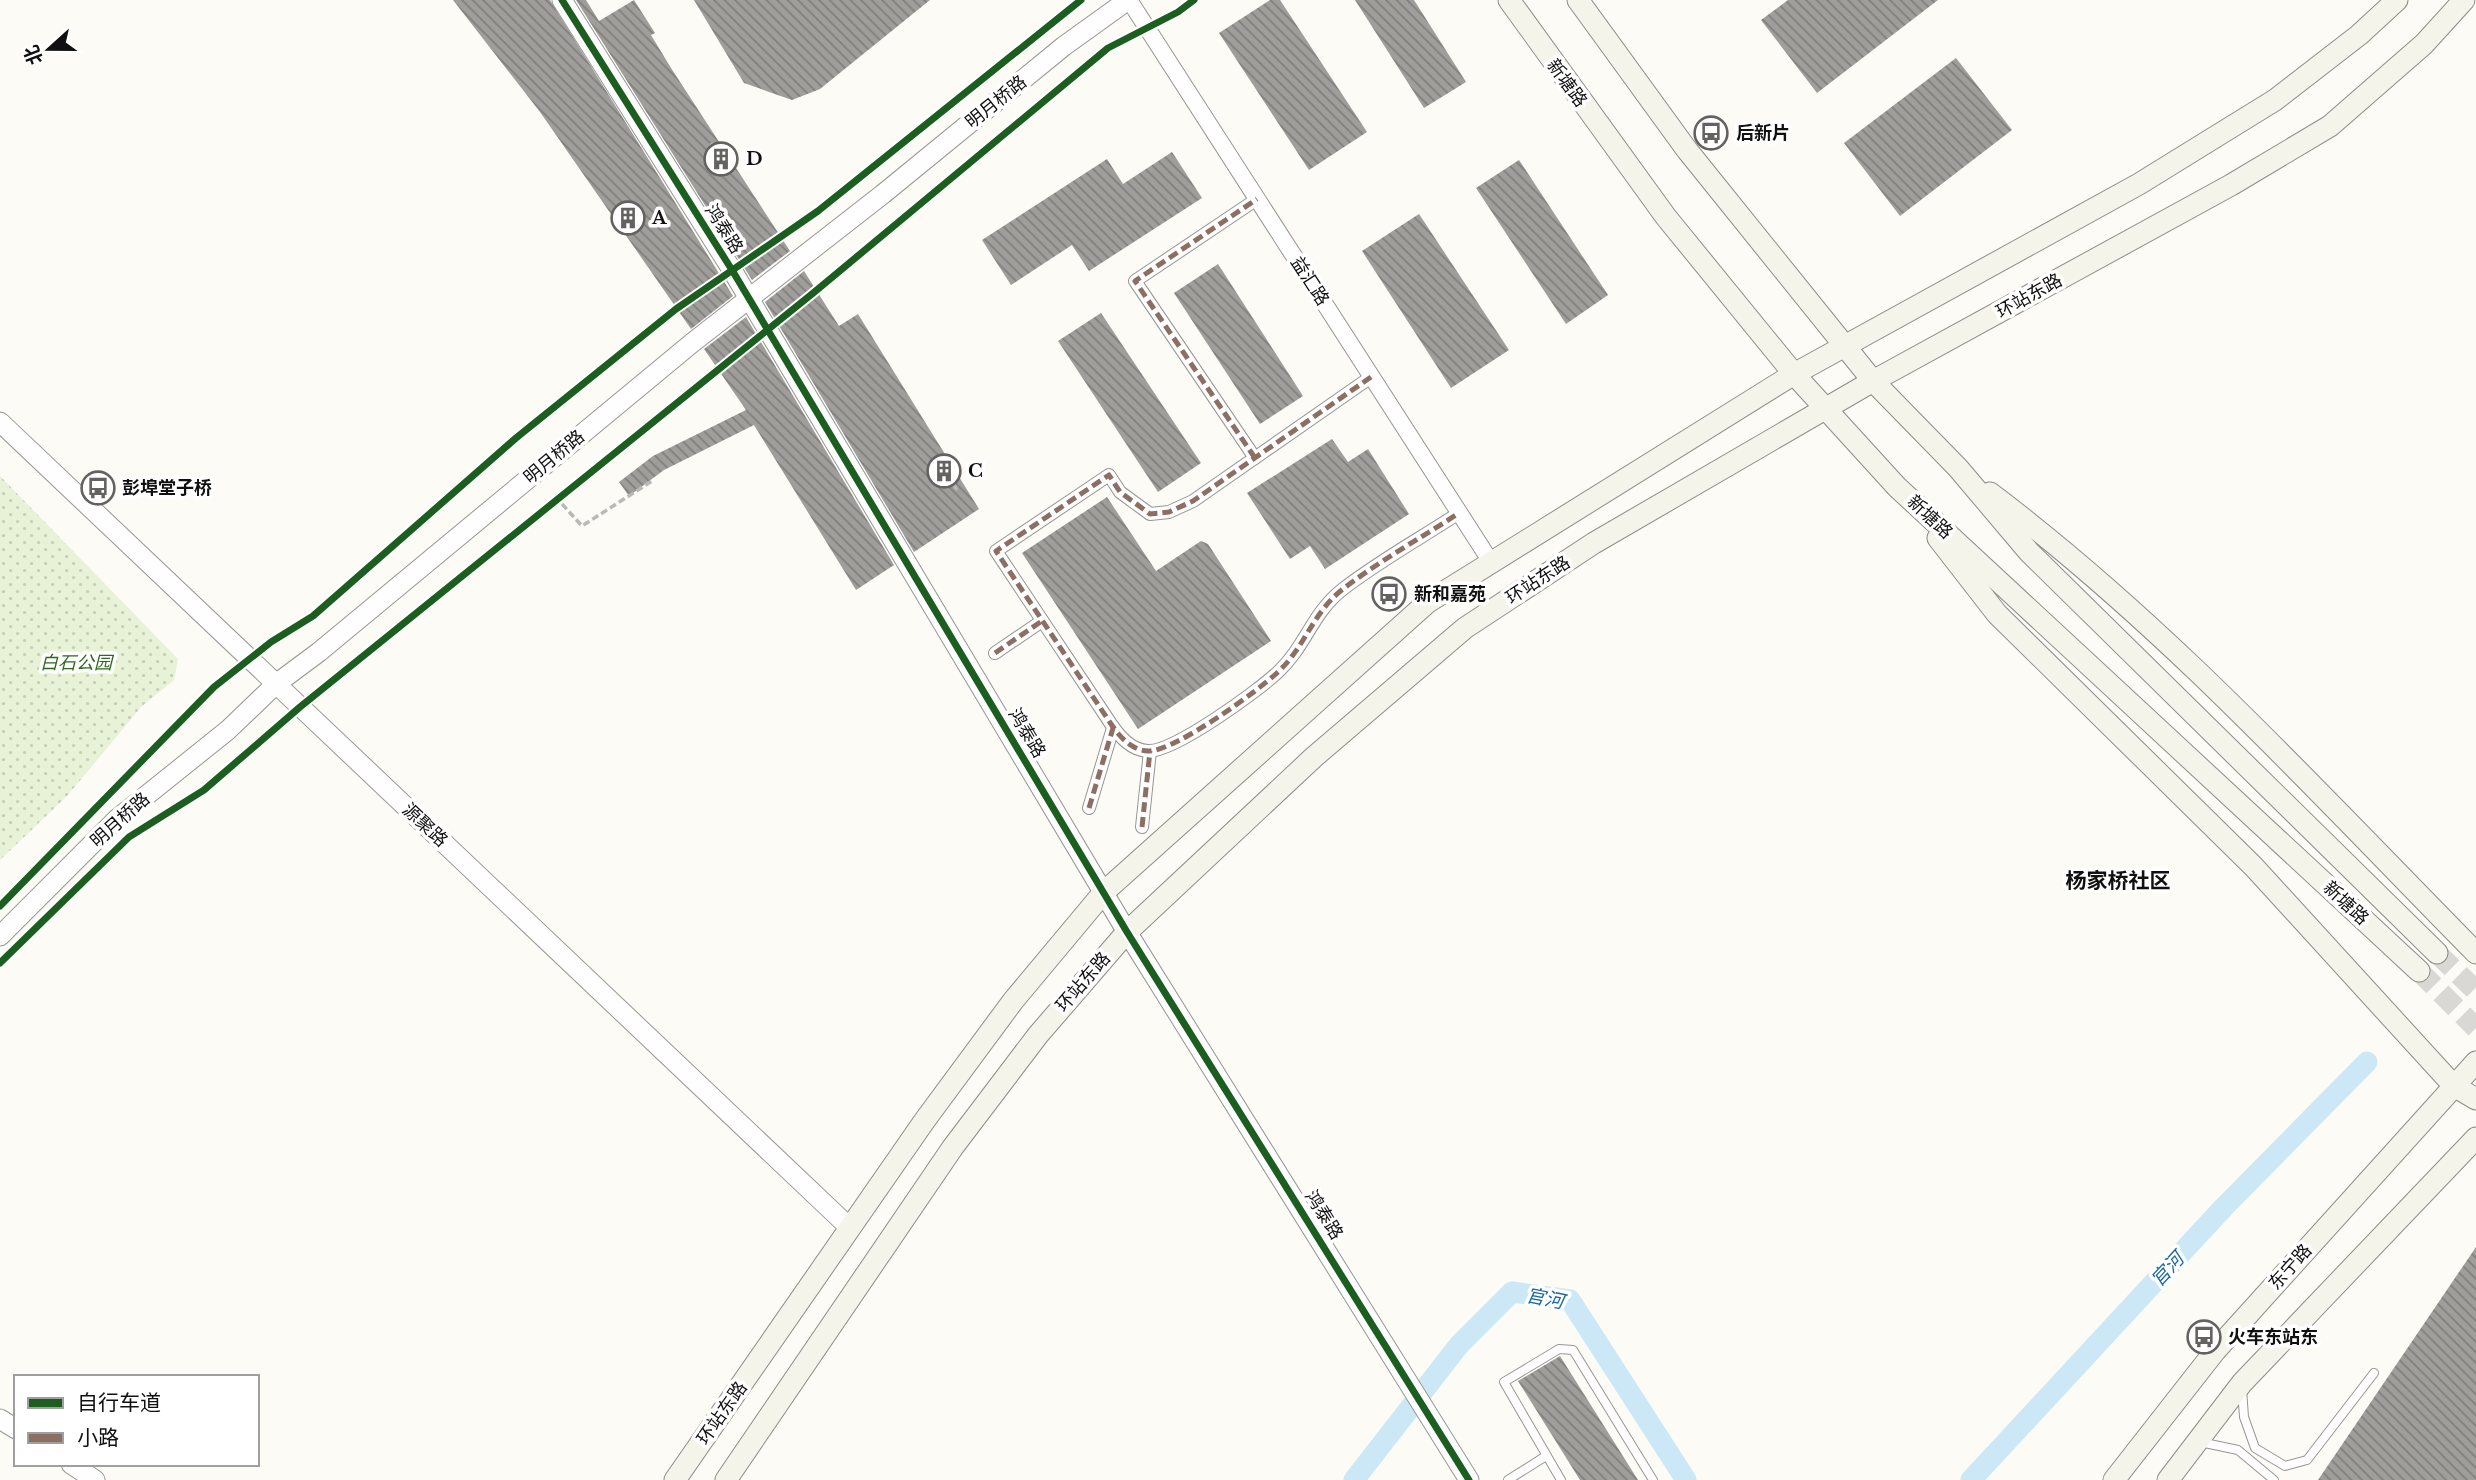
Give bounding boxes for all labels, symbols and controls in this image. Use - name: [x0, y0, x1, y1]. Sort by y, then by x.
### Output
- north arrow: [14, 14, 84, 84]
- text: 北: [19, 42, 48, 68]
- street label: 新塘路: [1542, 55, 1592, 111]
- street label: 明月桥路: [961, 71, 1031, 133]
- bus stop icon: 后新片: [1692, 114, 1730, 152]
- place label: 后新片: [1736, 122, 1790, 144]
- building icon: D: [702, 140, 740, 178]
- place label: D: [746, 148, 763, 170]
- building icon: A: [609, 199, 647, 237]
- street label: 鸿泰路: [700, 200, 748, 258]
- place label: A: [651, 207, 668, 229]
- street label: 益汇路: [1286, 252, 1334, 310]
- street label: 环站东路: [1992, 269, 2066, 323]
- street label: 明月桥路: [519, 425, 589, 489]
- building icon: C: [925, 452, 963, 490]
- place label: C: [968, 460, 983, 482]
- bus stop icon: 彭埠堂子桥: [79, 469, 117, 507]
- place label: 彭埠堂子桥: [122, 477, 212, 499]
- street label: 新塘路: [1903, 491, 1957, 543]
- street label: 环站东路: [1502, 551, 1574, 609]
- bus stop icon: 新和嘉苑: [1370, 575, 1408, 613]
- place label: 新和嘉苑: [1414, 583, 1486, 605]
- park label: 白石公园: [40, 652, 115, 674]
- street label: 鸿泰路: [1004, 704, 1050, 762]
- street label: 明月桥路: [86, 788, 154, 852]
- street label: 源聚路: [398, 799, 452, 851]
- district label: 杨家桥社区: [2066, 868, 2171, 894]
- street label: 新塘路: [2319, 877, 2373, 929]
- street label: 环站东路: [1051, 948, 1115, 1016]
- street label: 鸿泰路: [1300, 1186, 1348, 1244]
- street label: 东宁路: [2264, 1240, 2316, 1294]
- water label: 官河: [2146, 1245, 2191, 1291]
- water label: 官河: [1524, 1284, 1570, 1314]
- bus stop icon: 火车东站东: [2185, 1318, 2223, 1356]
- place label: 火车东站东: [2228, 1326, 2318, 1348]
- legend: [14, 1375, 259, 1466]
- street label: 环站东路: [692, 1377, 752, 1449]
- text: 自行车道: [77, 1390, 161, 1416]
- text: 小路: [77, 1425, 119, 1451]

